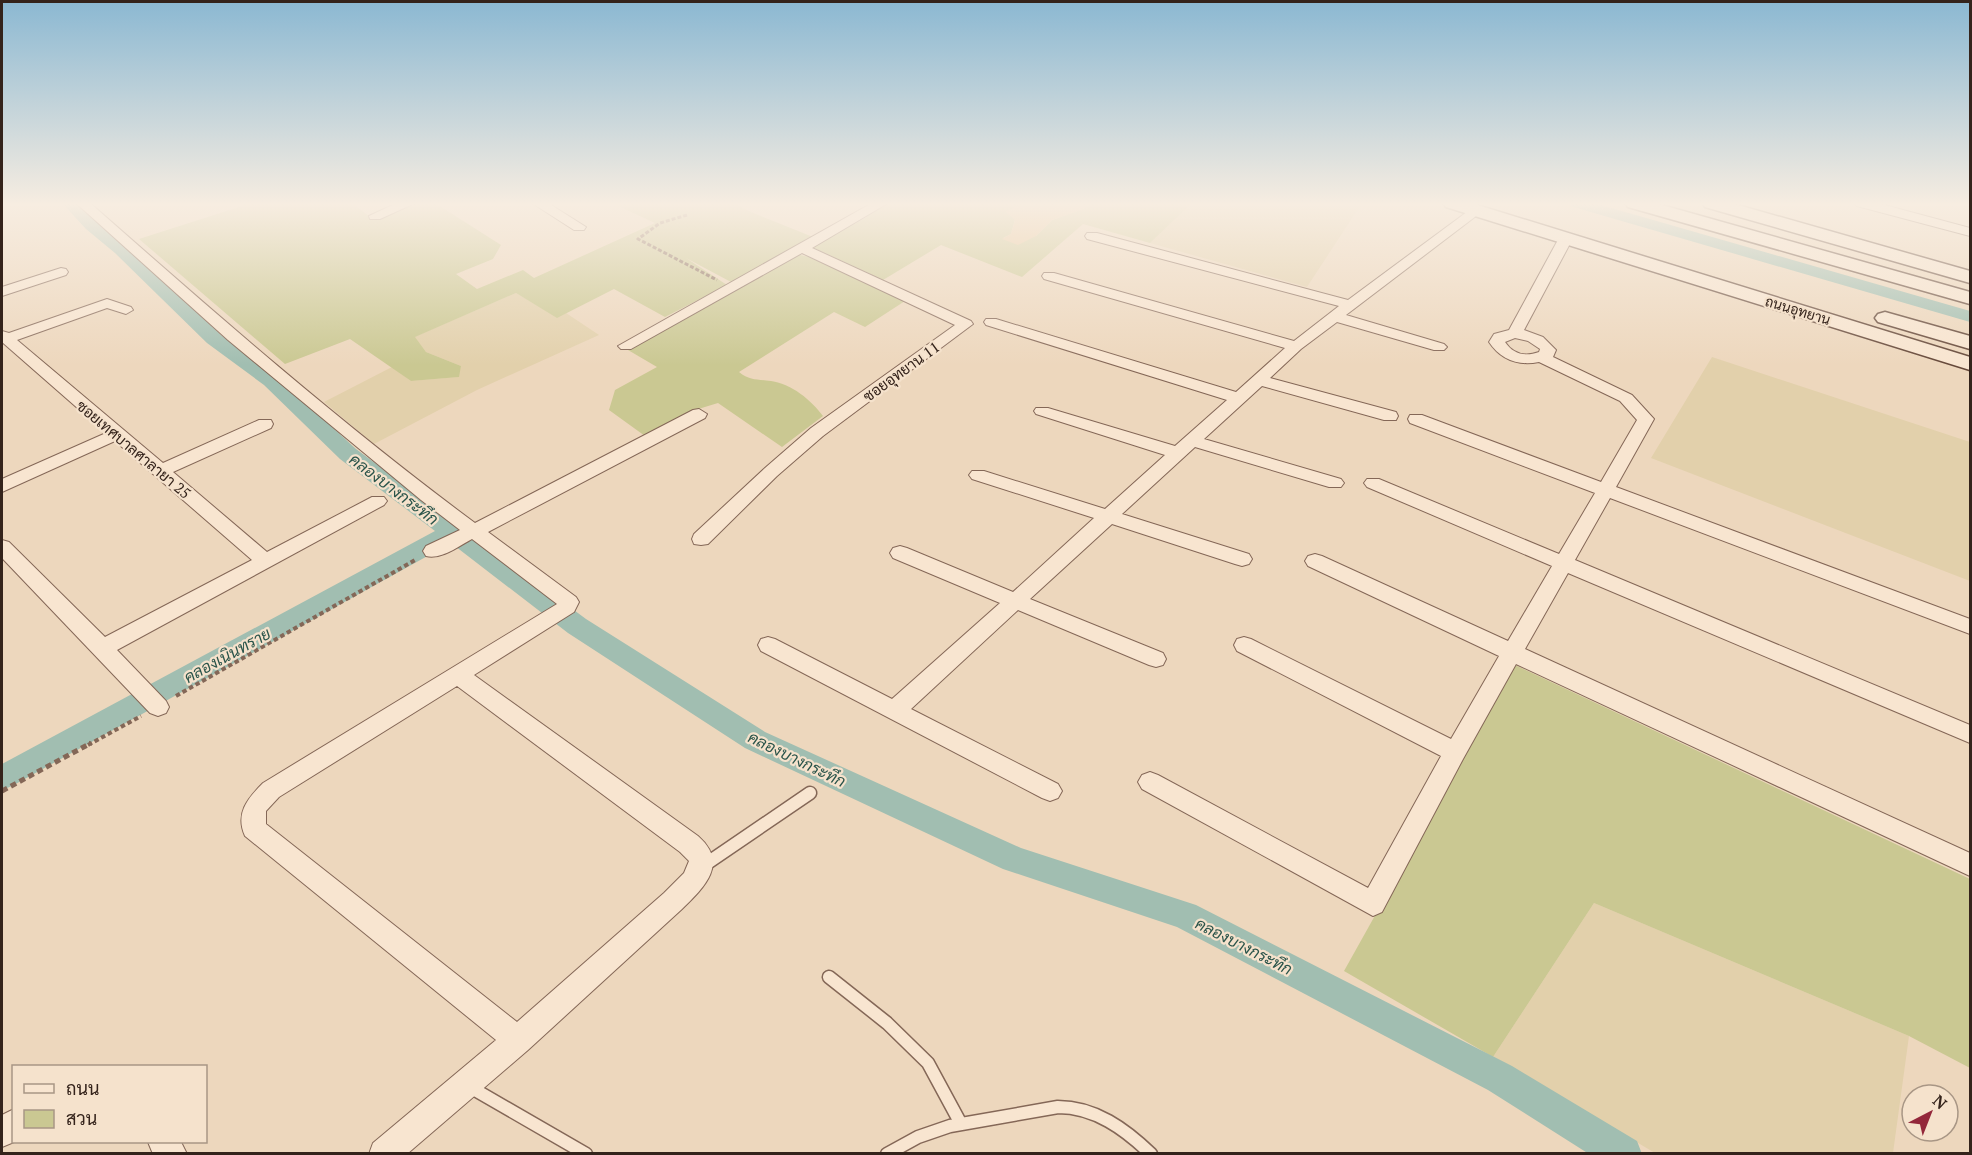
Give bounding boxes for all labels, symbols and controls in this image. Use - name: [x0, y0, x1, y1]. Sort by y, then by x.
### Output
- street label: ถนนอุทยาน: [1763, 291, 1833, 330]
- street label: ซอยอุทยาน 11: [859, 336, 945, 407]
- street label: ซอยเทศบาลศาลายา 25: [73, 395, 195, 503]
- water label: คลองบางกระทึก: [345, 448, 443, 530]
- water label: คลองเนินทราย: [180, 622, 274, 688]
- water label: คลองบางกระทึก: [744, 726, 850, 792]
- water label: คลองบางกระทึก: [1192, 912, 1296, 980]
- legend: [12, 1065, 207, 1143]
- text: ถนน: [66, 1076, 99, 1100]
- north arrow: [1900, 1083, 1960, 1143]
- text: N: [1928, 1090, 1952, 1114]
- text: สวน: [66, 1106, 97, 1130]

